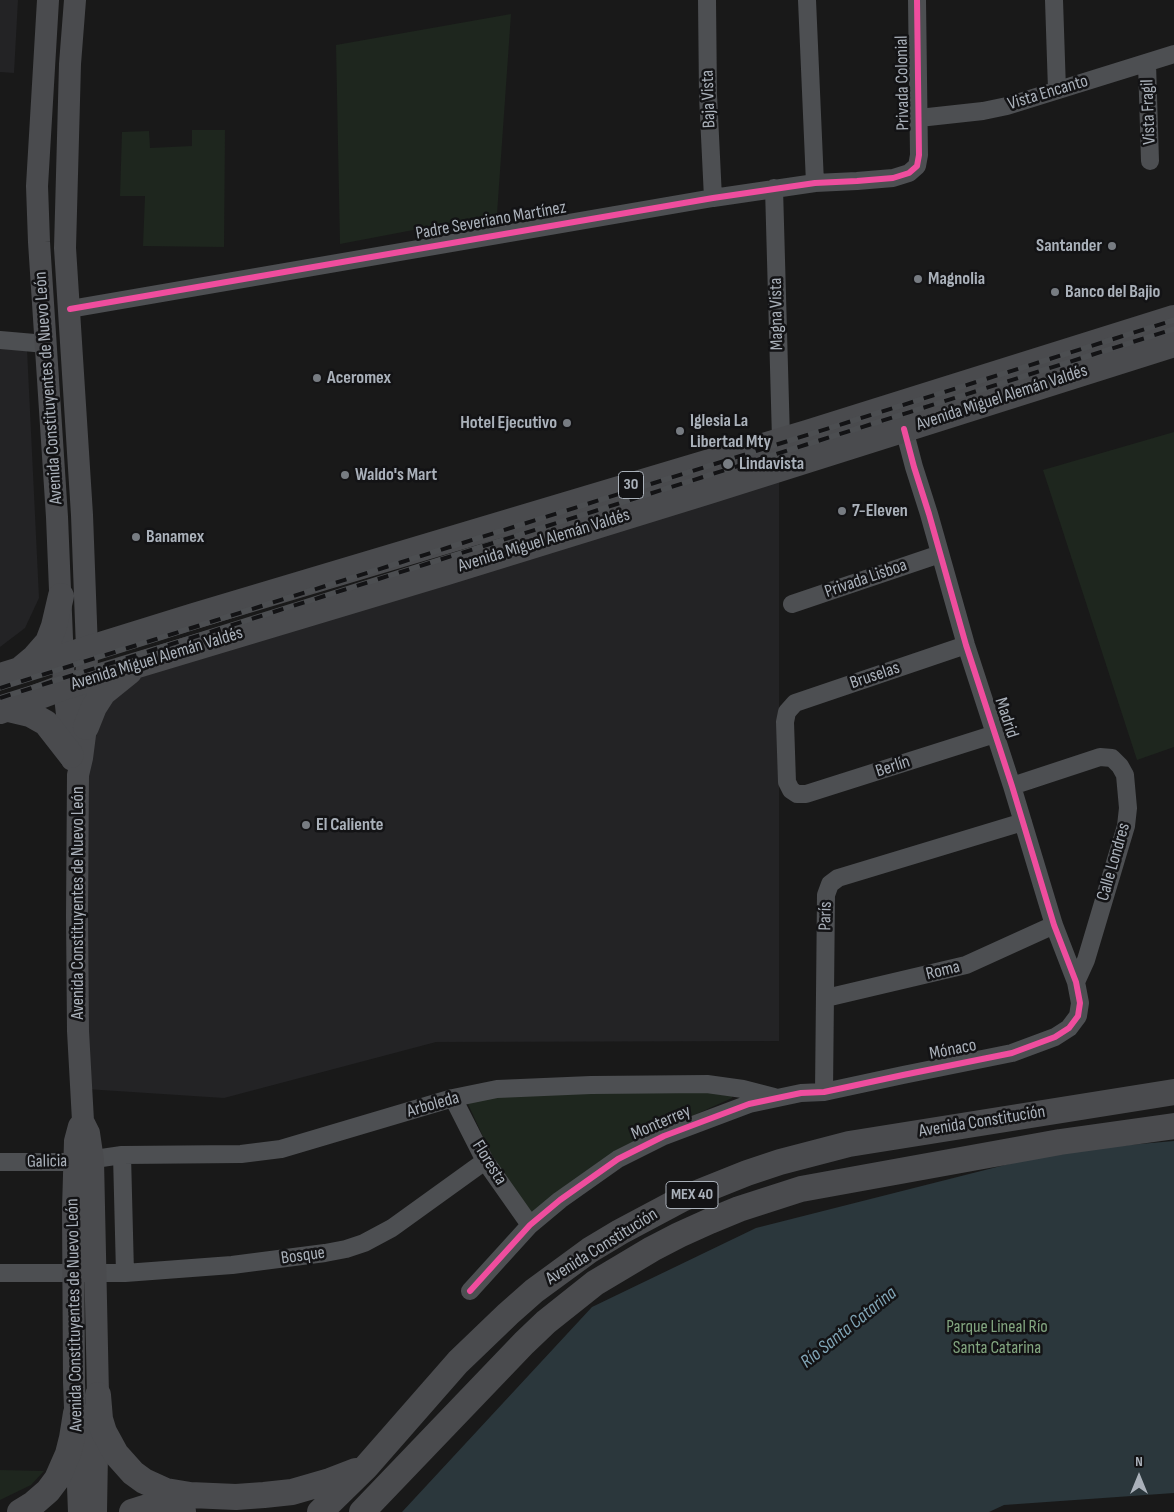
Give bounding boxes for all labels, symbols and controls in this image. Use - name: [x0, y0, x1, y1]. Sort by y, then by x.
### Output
- street label: Privada Colonial: [891, 35, 915, 131]
- street label: Baja Vista: [697, 70, 721, 128]
- street label: Vista Encanto: [1005, 71, 1091, 115]
- street label: Vista Fragil: [1137, 79, 1161, 145]
- street label: Padre Severiano Martínez: [414, 197, 568, 245]
- place label: Santander: [1036, 235, 1102, 257]
- marker: Santander: [1106, 240, 1118, 252]
- place label: Magnolia: [928, 268, 985, 290]
- street label: Avenida Constituyentes de Nuevo León: [30, 271, 68, 505]
- marker: Magnolia: [912, 273, 924, 285]
- street label: Magna Vista: [766, 278, 788, 350]
- place label: Banco del Bajio: [1065, 281, 1160, 303]
- marker: Banco del Bajio: [1049, 286, 1061, 298]
- street label: Avenida Miguel Alemán Valdés: [914, 360, 1090, 436]
- place label: Aceromex: [327, 367, 391, 389]
- marker: Aceromex: [311, 372, 323, 384]
- place label: Iglesia La Libertad Mty: [690, 410, 771, 452]
- place label: Hotel Ejecutivo: [460, 412, 557, 434]
- marker: Hotel Ejecutivo: [561, 417, 573, 429]
- marker: Iglesia La Libertad Mty: [674, 425, 686, 437]
- place label: Lindavista: [739, 453, 804, 475]
- marker: Lindavista: [721, 457, 735, 471]
- place label: Waldo's Mart: [355, 464, 437, 486]
- marker: Waldo's Mart: [339, 469, 351, 481]
- road number: 30: [618, 472, 644, 498]
- place label: 7-Eleven: [852, 500, 908, 522]
- street label: Avenida Miguel Alemán Valdés: [455, 505, 633, 577]
- marker: 7-Eleven: [836, 505, 848, 517]
- place label: Banamex: [146, 526, 204, 548]
- marker: Banamex: [130, 531, 142, 543]
- street label: Privada Lisboa: [822, 555, 910, 603]
- street label: Avenida Miguel Alemán Valdés: [68, 623, 246, 695]
- street label: Bruselas: [847, 657, 903, 695]
- street label: Madrid: [989, 695, 1023, 741]
- street label: Berlín: [873, 751, 913, 783]
- street label: Avenida Constituyentes de Nuevo León: [67, 786, 89, 1020]
- place label: El Caliente: [316, 814, 384, 836]
- marker: El Caliente: [300, 819, 312, 831]
- street label: Calle Londres: [1093, 821, 1135, 903]
- street label: París: [815, 901, 837, 931]
- street label: Roma: [924, 956, 962, 986]
- street label: Mónaco: [928, 1035, 978, 1065]
- street label: Arboleda: [404, 1087, 462, 1123]
- street label: Monterrey: [628, 1101, 694, 1145]
- street label: Avenida Constitución: [917, 1101, 1047, 1143]
- street label: Floresta: [467, 1137, 511, 1189]
- street label: Galicia: [27, 1151, 67, 1173]
- road number: MEX 40: [666, 1182, 718, 1208]
- street label: Avenida Constituyentes de Nuevo León: [62, 1198, 88, 1432]
- street label: Avenida Constitución: [542, 1204, 662, 1290]
- street label: Bosque: [280, 1242, 326, 1270]
- water label: Río Santa Catarina: [796, 1282, 902, 1374]
- park label: Parque Lineal Río Santa Catarina: [946, 1316, 1048, 1358]
- north arrow: [1114, 1452, 1164, 1502]
- text: N: [1135, 1453, 1143, 1470]

